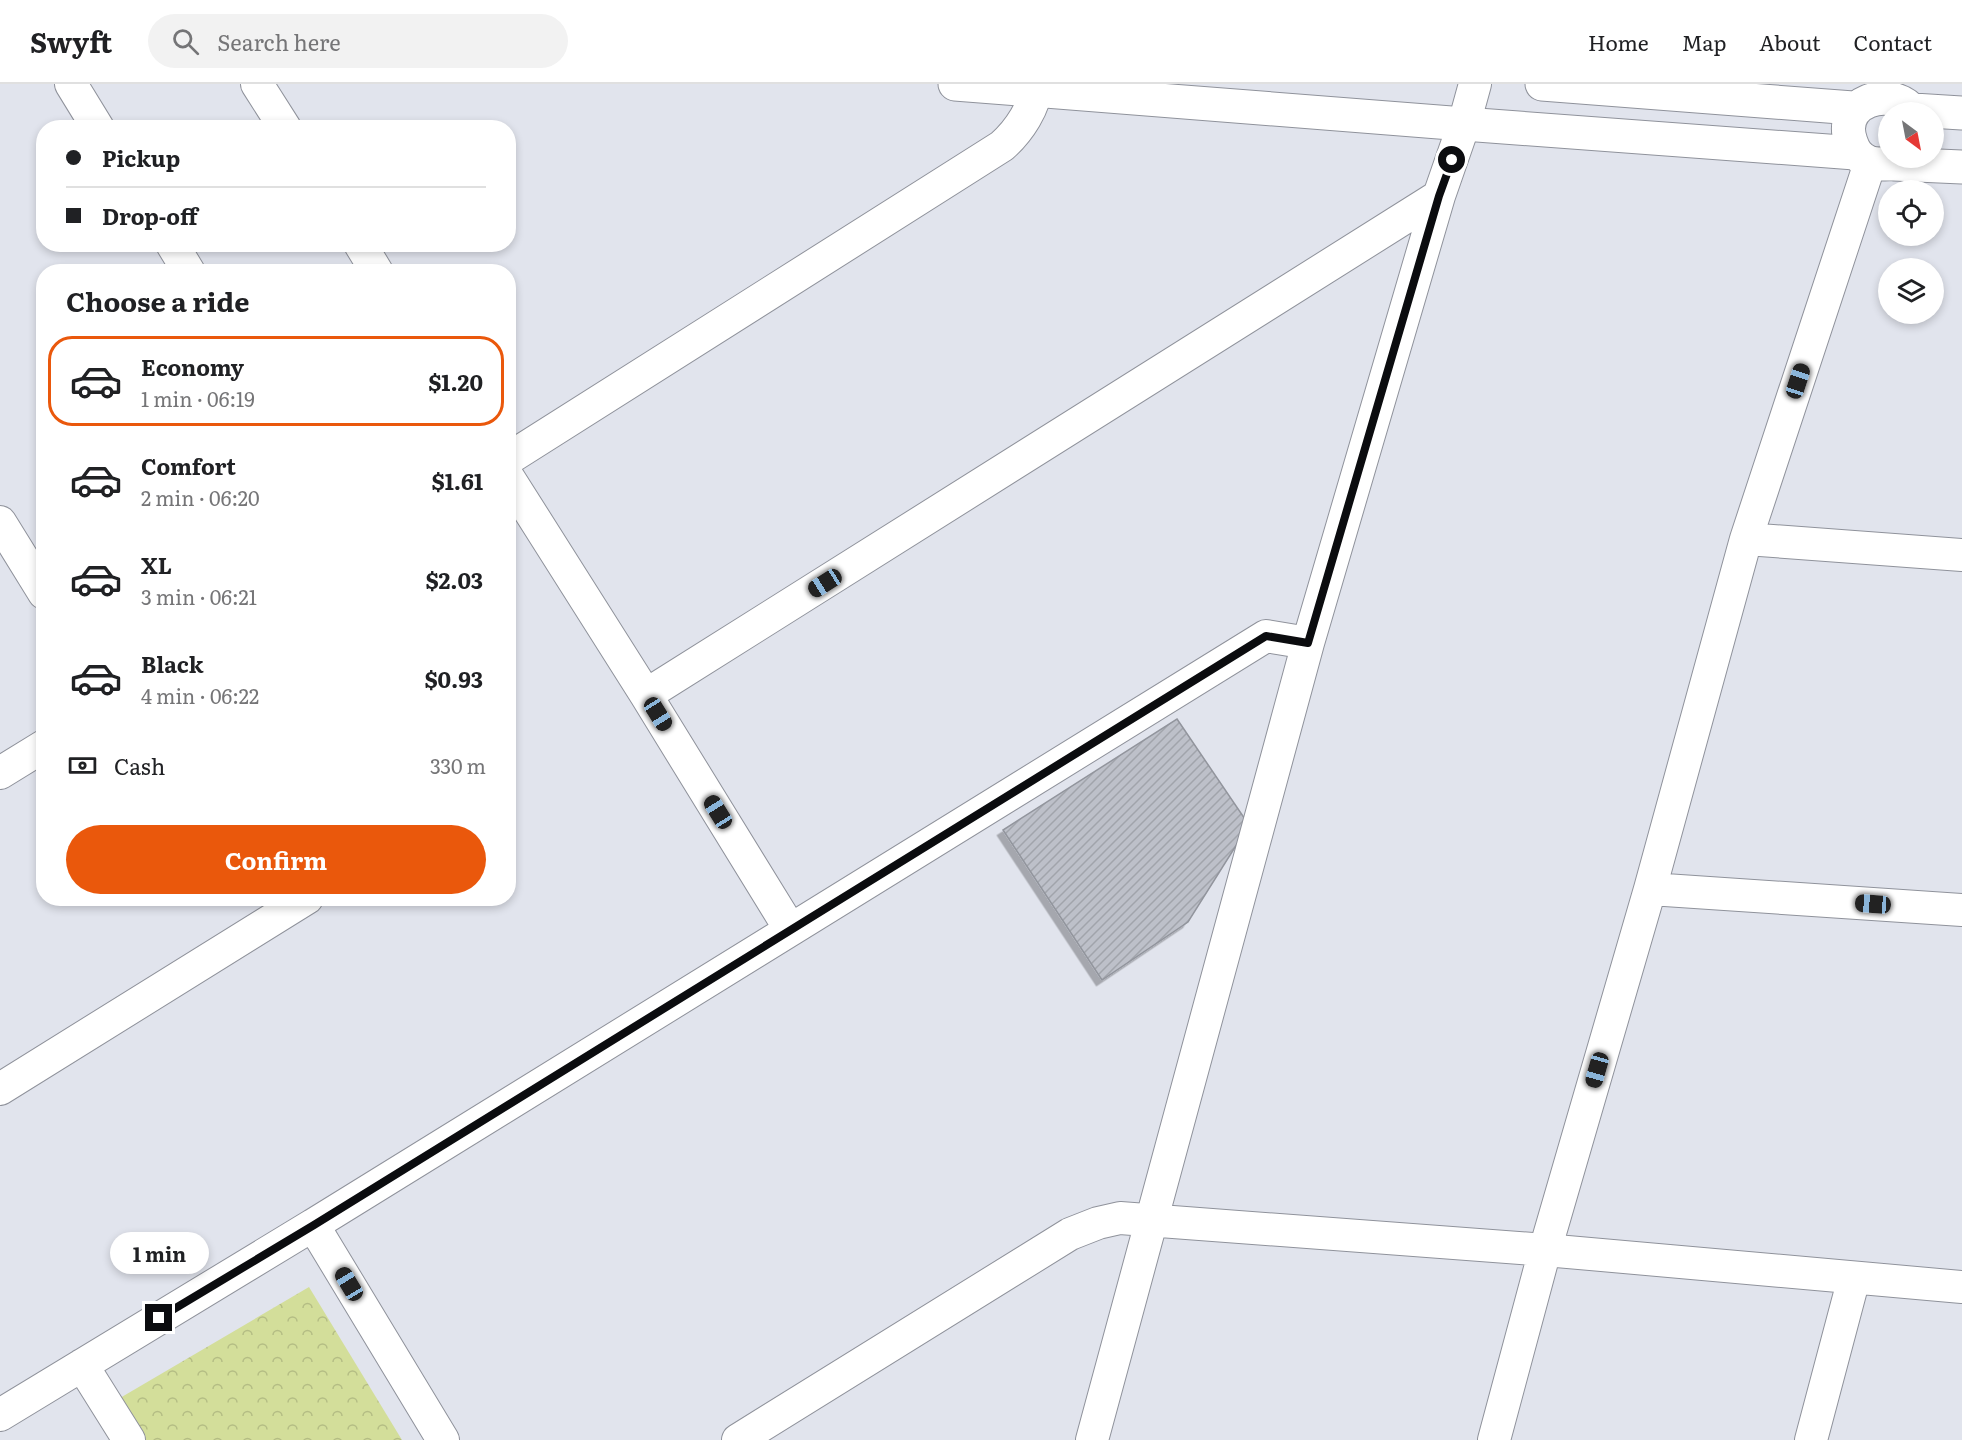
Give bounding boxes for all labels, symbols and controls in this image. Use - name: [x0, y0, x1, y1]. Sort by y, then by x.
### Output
- search box: [148, 14, 568, 68]
- text: Swyft: [30, 20, 112, 62]
- icon: search: [169, 25, 202, 58]
- text: Search here: [217, 25, 341, 58]
- text: Home: [1588, 26, 1649, 57]
- text: Map: [1682, 26, 1726, 57]
- text: About: [1759, 26, 1821, 57]
- text: Contact: [1854, 26, 1932, 57]
- north arrow: [1878, 102, 1944, 168]
- map controls: [1878, 102, 1944, 324]
- text: Pickup: [102, 141, 180, 174]
- route start: [1438, 146, 1465, 173]
- button: locate: [1878, 180, 1944, 246]
- text: Drop-off: [102, 199, 198, 232]
- button: layers: [1878, 258, 1944, 324]
- text: Choose a ride: [66, 280, 249, 320]
- text: Economy: [141, 350, 244, 383]
- icon: car: [69, 354, 123, 408]
- car: [1784, 361, 1812, 401]
- text: $1.20: [428, 365, 483, 398]
- text: 1 min · 06:19: [141, 383, 255, 413]
- text: Comfort: [141, 449, 236, 482]
- icon: car: [69, 453, 123, 507]
- text: $1.61: [432, 464, 483, 497]
- text: 2 min · 06:20: [141, 482, 260, 512]
- text: XL: [141, 548, 172, 581]
- icon: car: [69, 552, 123, 606]
- text: $2.03: [425, 563, 483, 596]
- car: [805, 566, 845, 600]
- text: 3 min · 06:21: [141, 581, 257, 611]
- text: Black: [141, 647, 203, 680]
- icon: car: [69, 651, 123, 705]
- text: $0.93: [424, 662, 483, 695]
- text: 4 min · 06:22: [141, 680, 259, 710]
- car: [641, 694, 675, 734]
- icon: cash: [66, 749, 99, 782]
- text: Cash: [114, 749, 165, 782]
- text: 330 m: [430, 750, 486, 780]
- car: [701, 792, 735, 832]
- button: Confirm: [66, 825, 486, 894]
- car: [1854, 894, 1892, 914]
- car: [1583, 1050, 1611, 1090]
- callout: 1 min: [110, 1231, 208, 1273]
- text: 1 min: [133, 1238, 186, 1268]
- car: [332, 1264, 366, 1304]
- route end: [145, 1304, 172, 1331]

